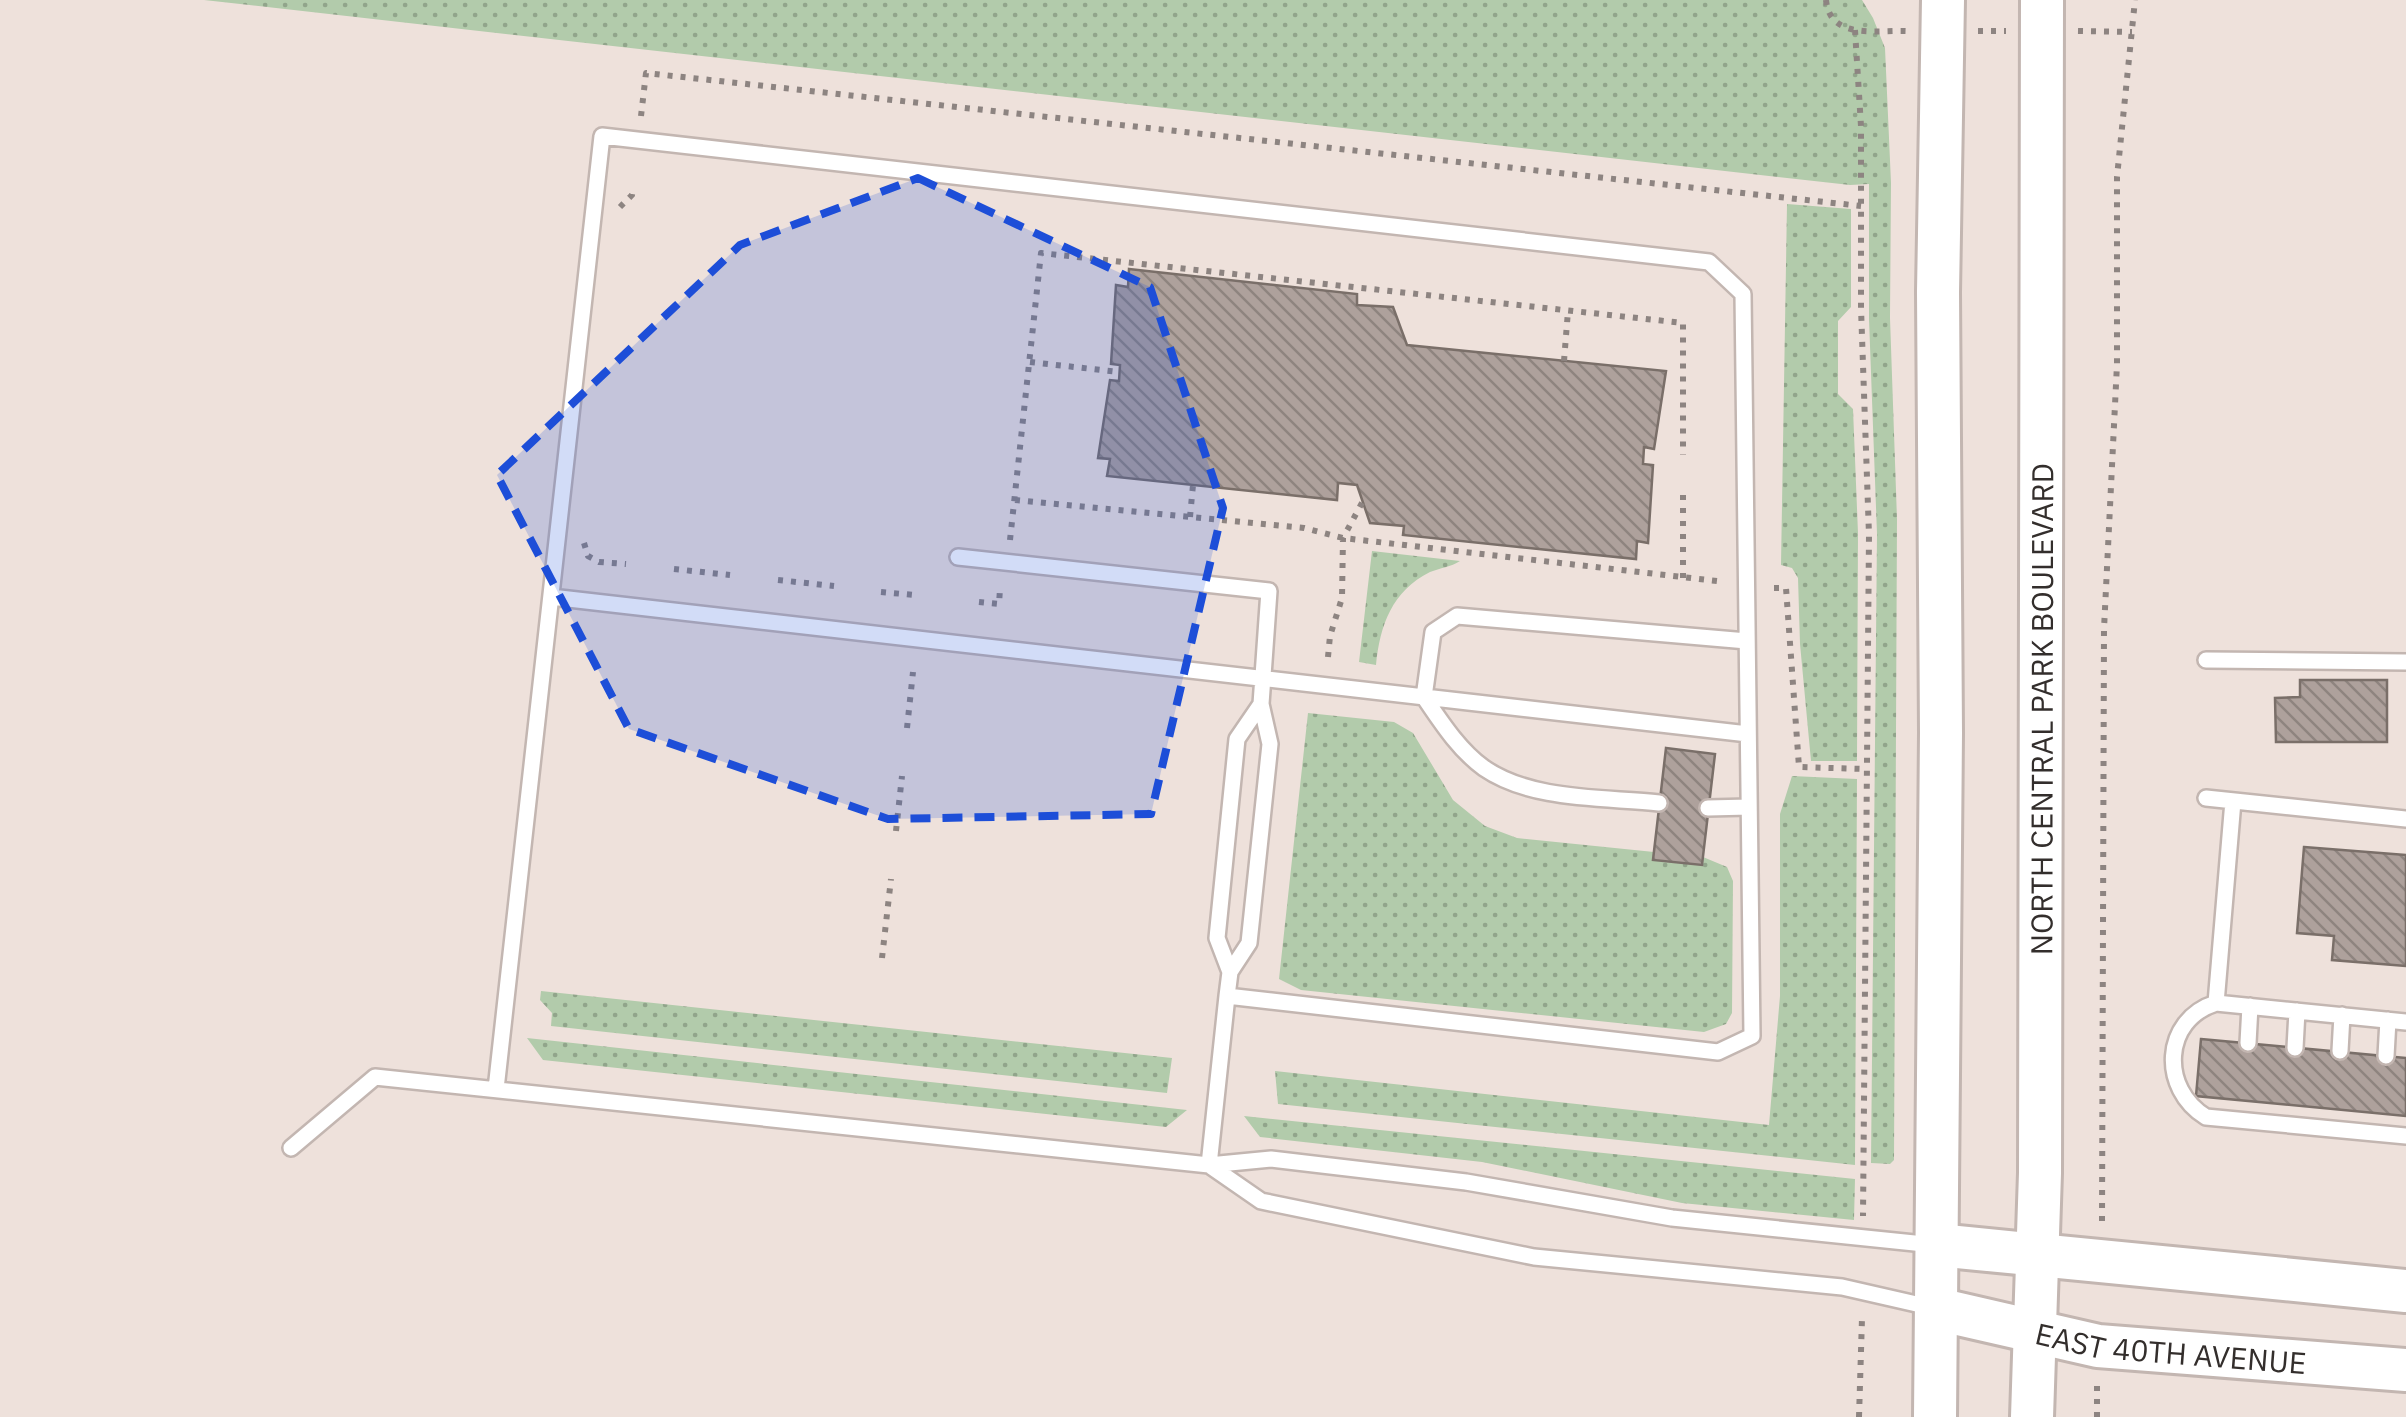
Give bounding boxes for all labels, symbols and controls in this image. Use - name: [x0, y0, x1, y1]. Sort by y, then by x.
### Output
- street label: NORTH CENTRAL PARK BOULEVARD: [2021, 463, 2061, 955]
- street label: EAST 40TH AVENUE: [2032, 1313, 2308, 1382]

